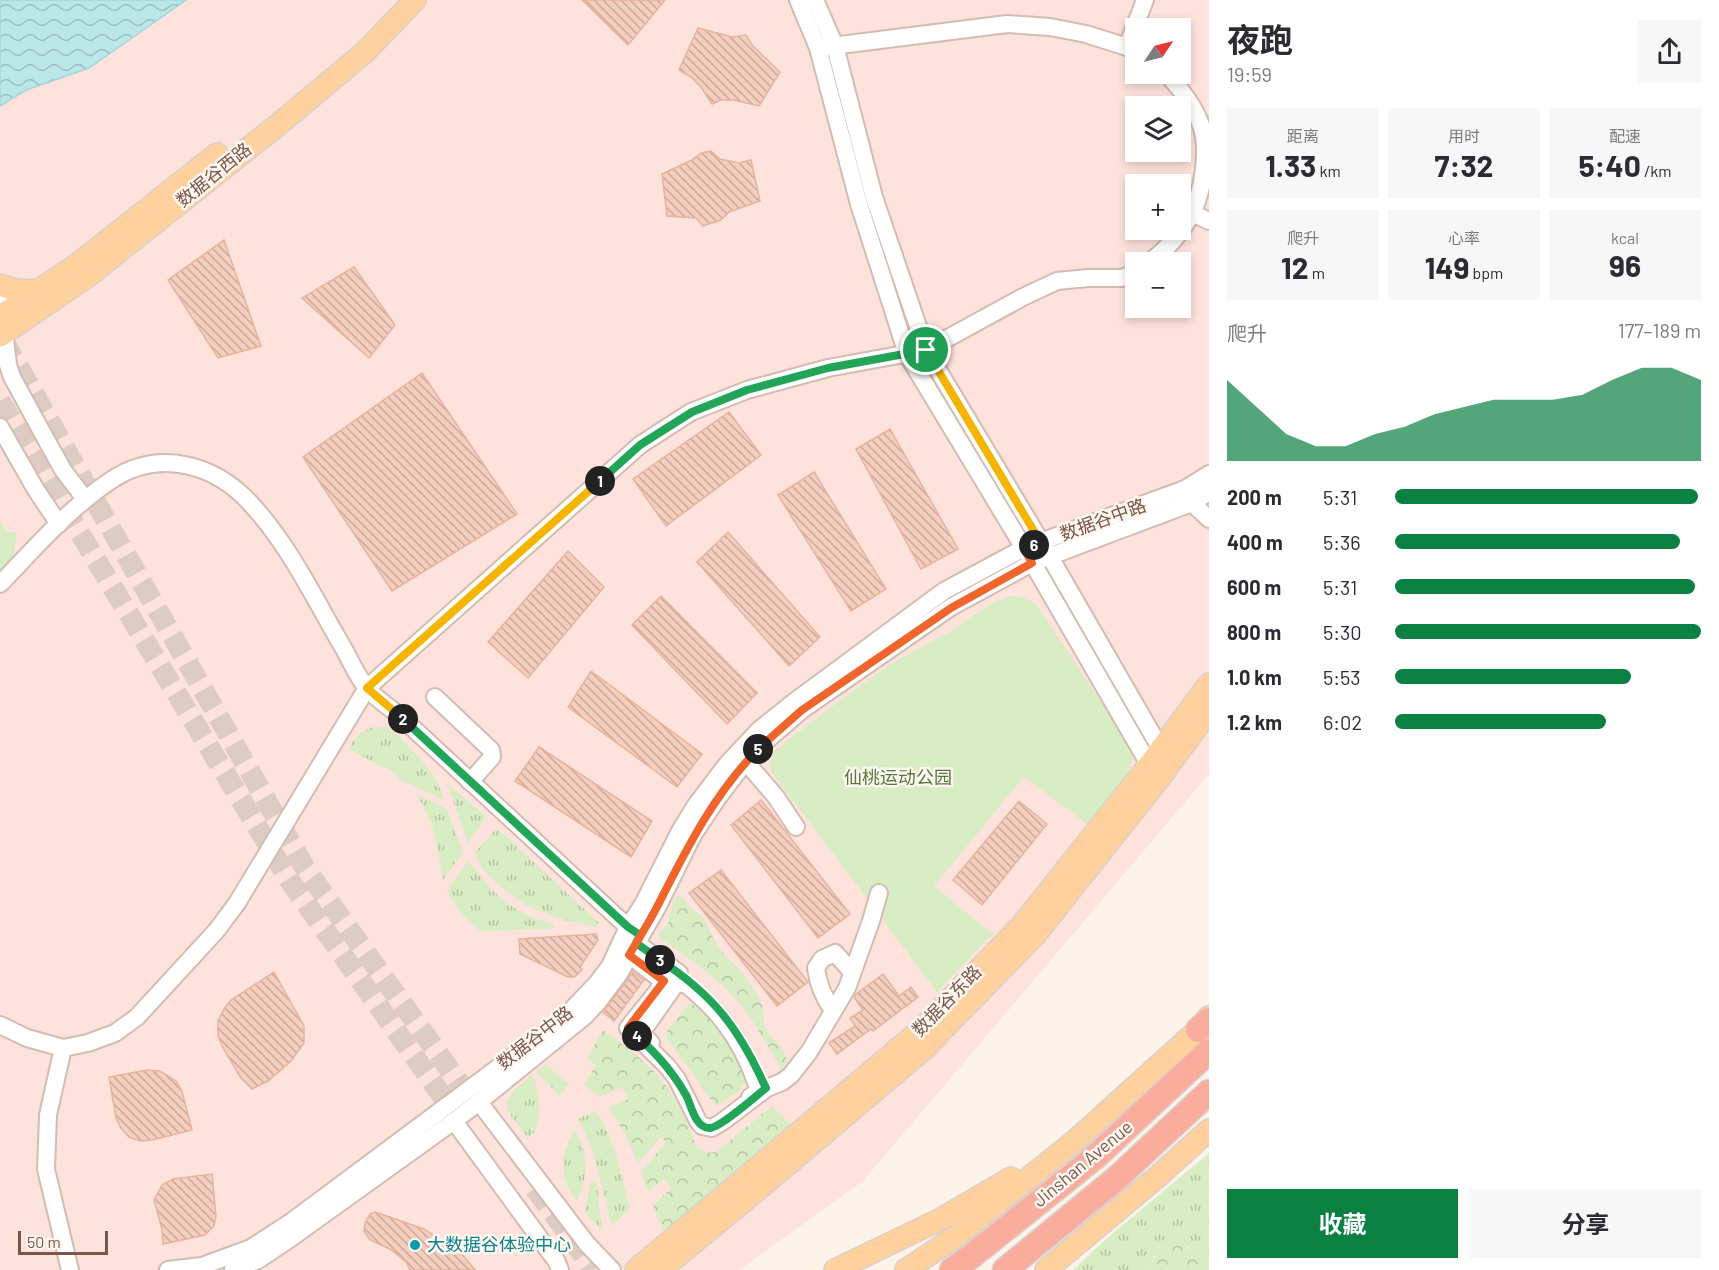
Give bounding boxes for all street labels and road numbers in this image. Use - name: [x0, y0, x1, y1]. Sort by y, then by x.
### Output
- street label: 数据谷西路: [171, 137, 255, 211]
- street label: 数据谷中路: [1057, 493, 1149, 545]
- street label: 数据谷东路: [907, 960, 985, 1040]
- street label: 数据谷中路: [492, 1001, 577, 1074]
- street label: Jinshan Avenue: [1028, 1115, 1136, 1211]

